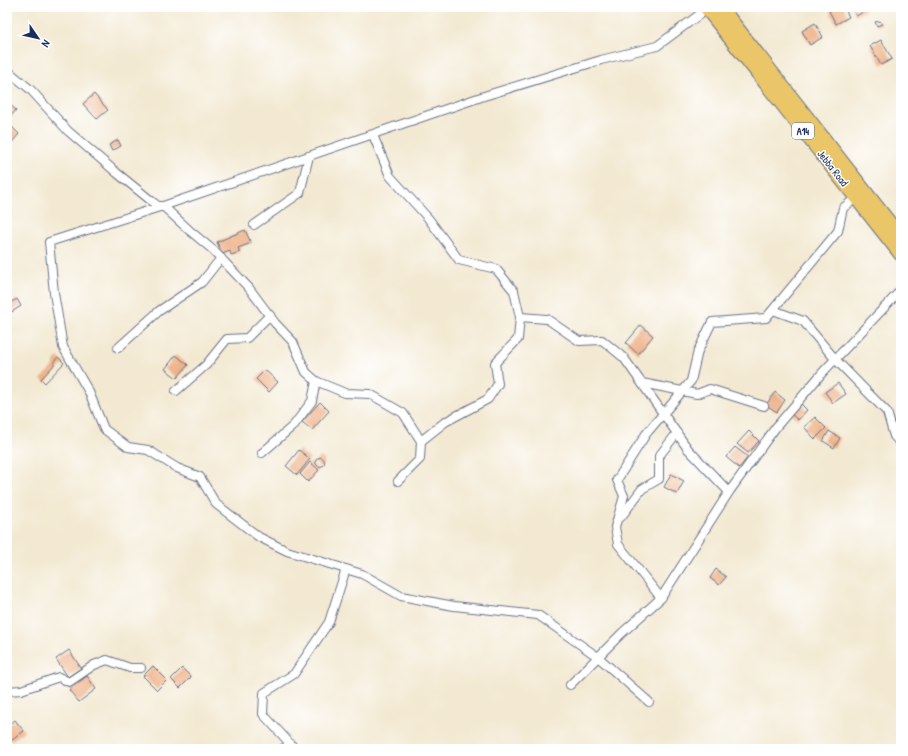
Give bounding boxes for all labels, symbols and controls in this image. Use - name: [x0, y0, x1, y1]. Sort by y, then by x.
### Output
- north arrow: [18, 18, 58, 58]
- text: N: [39, 37, 54, 50]
- road number: A14: [792, 123, 814, 139]
- street label: Jebba Road: [814, 147, 852, 190]

